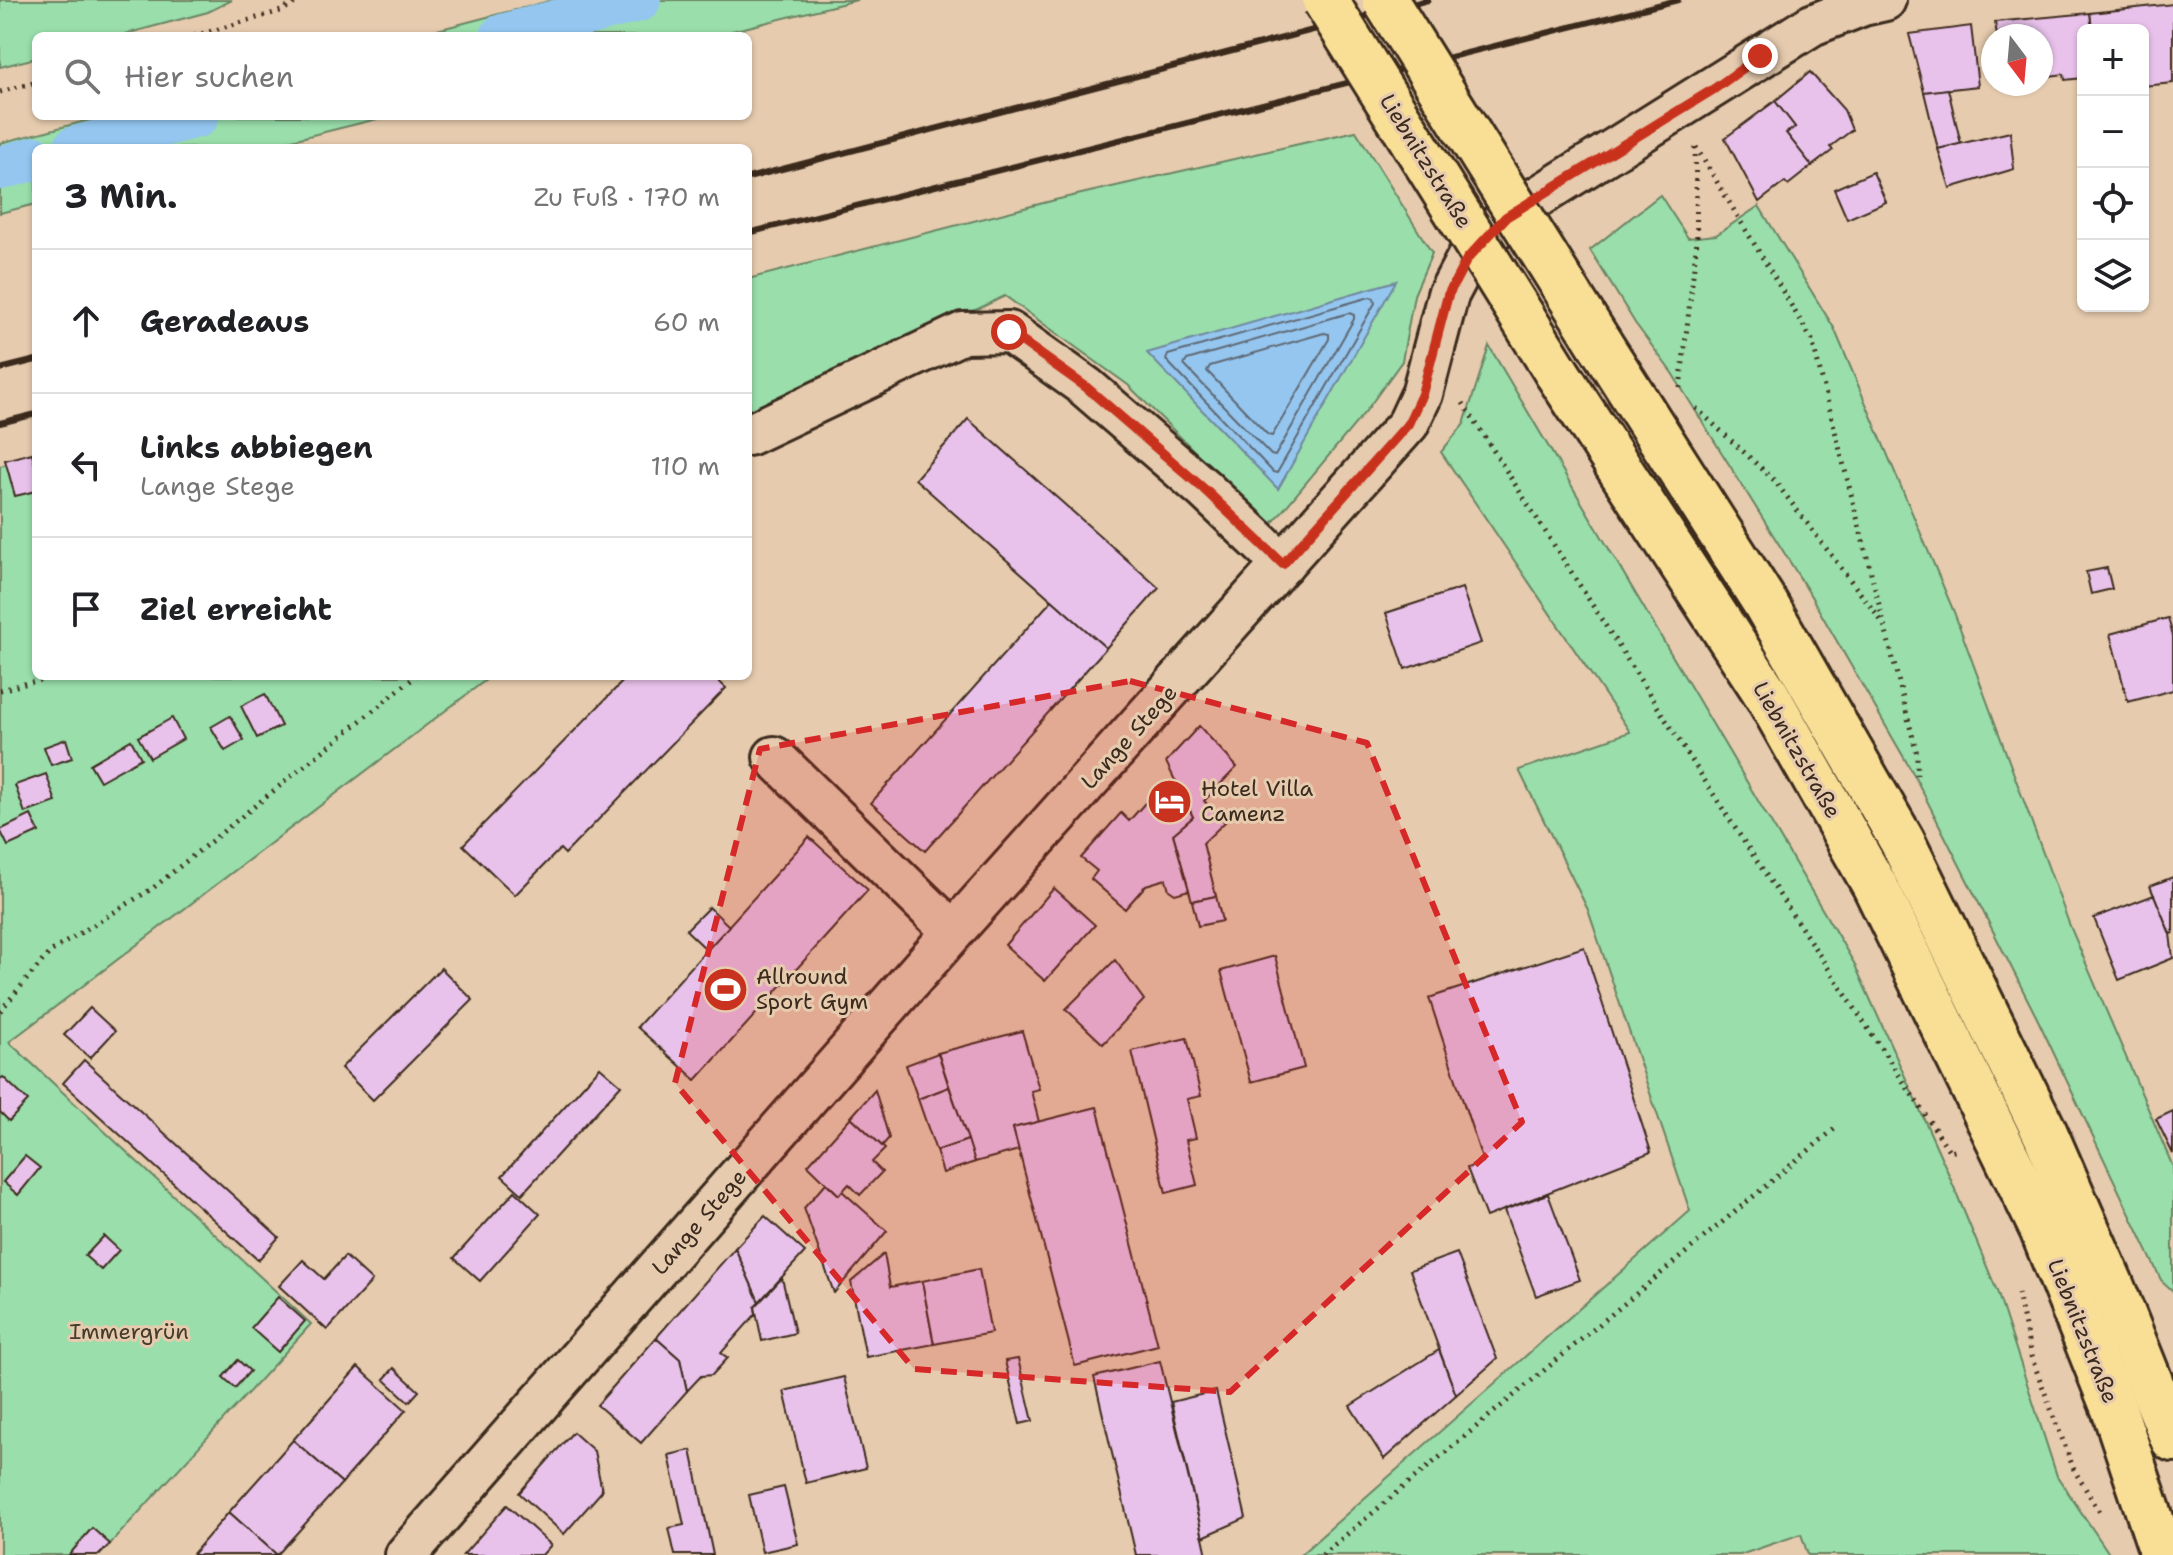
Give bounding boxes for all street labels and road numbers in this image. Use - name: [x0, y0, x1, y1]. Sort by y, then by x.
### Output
- street label: Liebnitzstraße: [1373, 88, 1479, 234]
- street label: Liebnitzstraße: [1746, 676, 1848, 824]
- street label: Lange Stege: [1074, 679, 1184, 795]
- street label: Lange Stege: [645, 1163, 753, 1281]
- street label: Liebnitzstraße: [2041, 1254, 2125, 1408]

